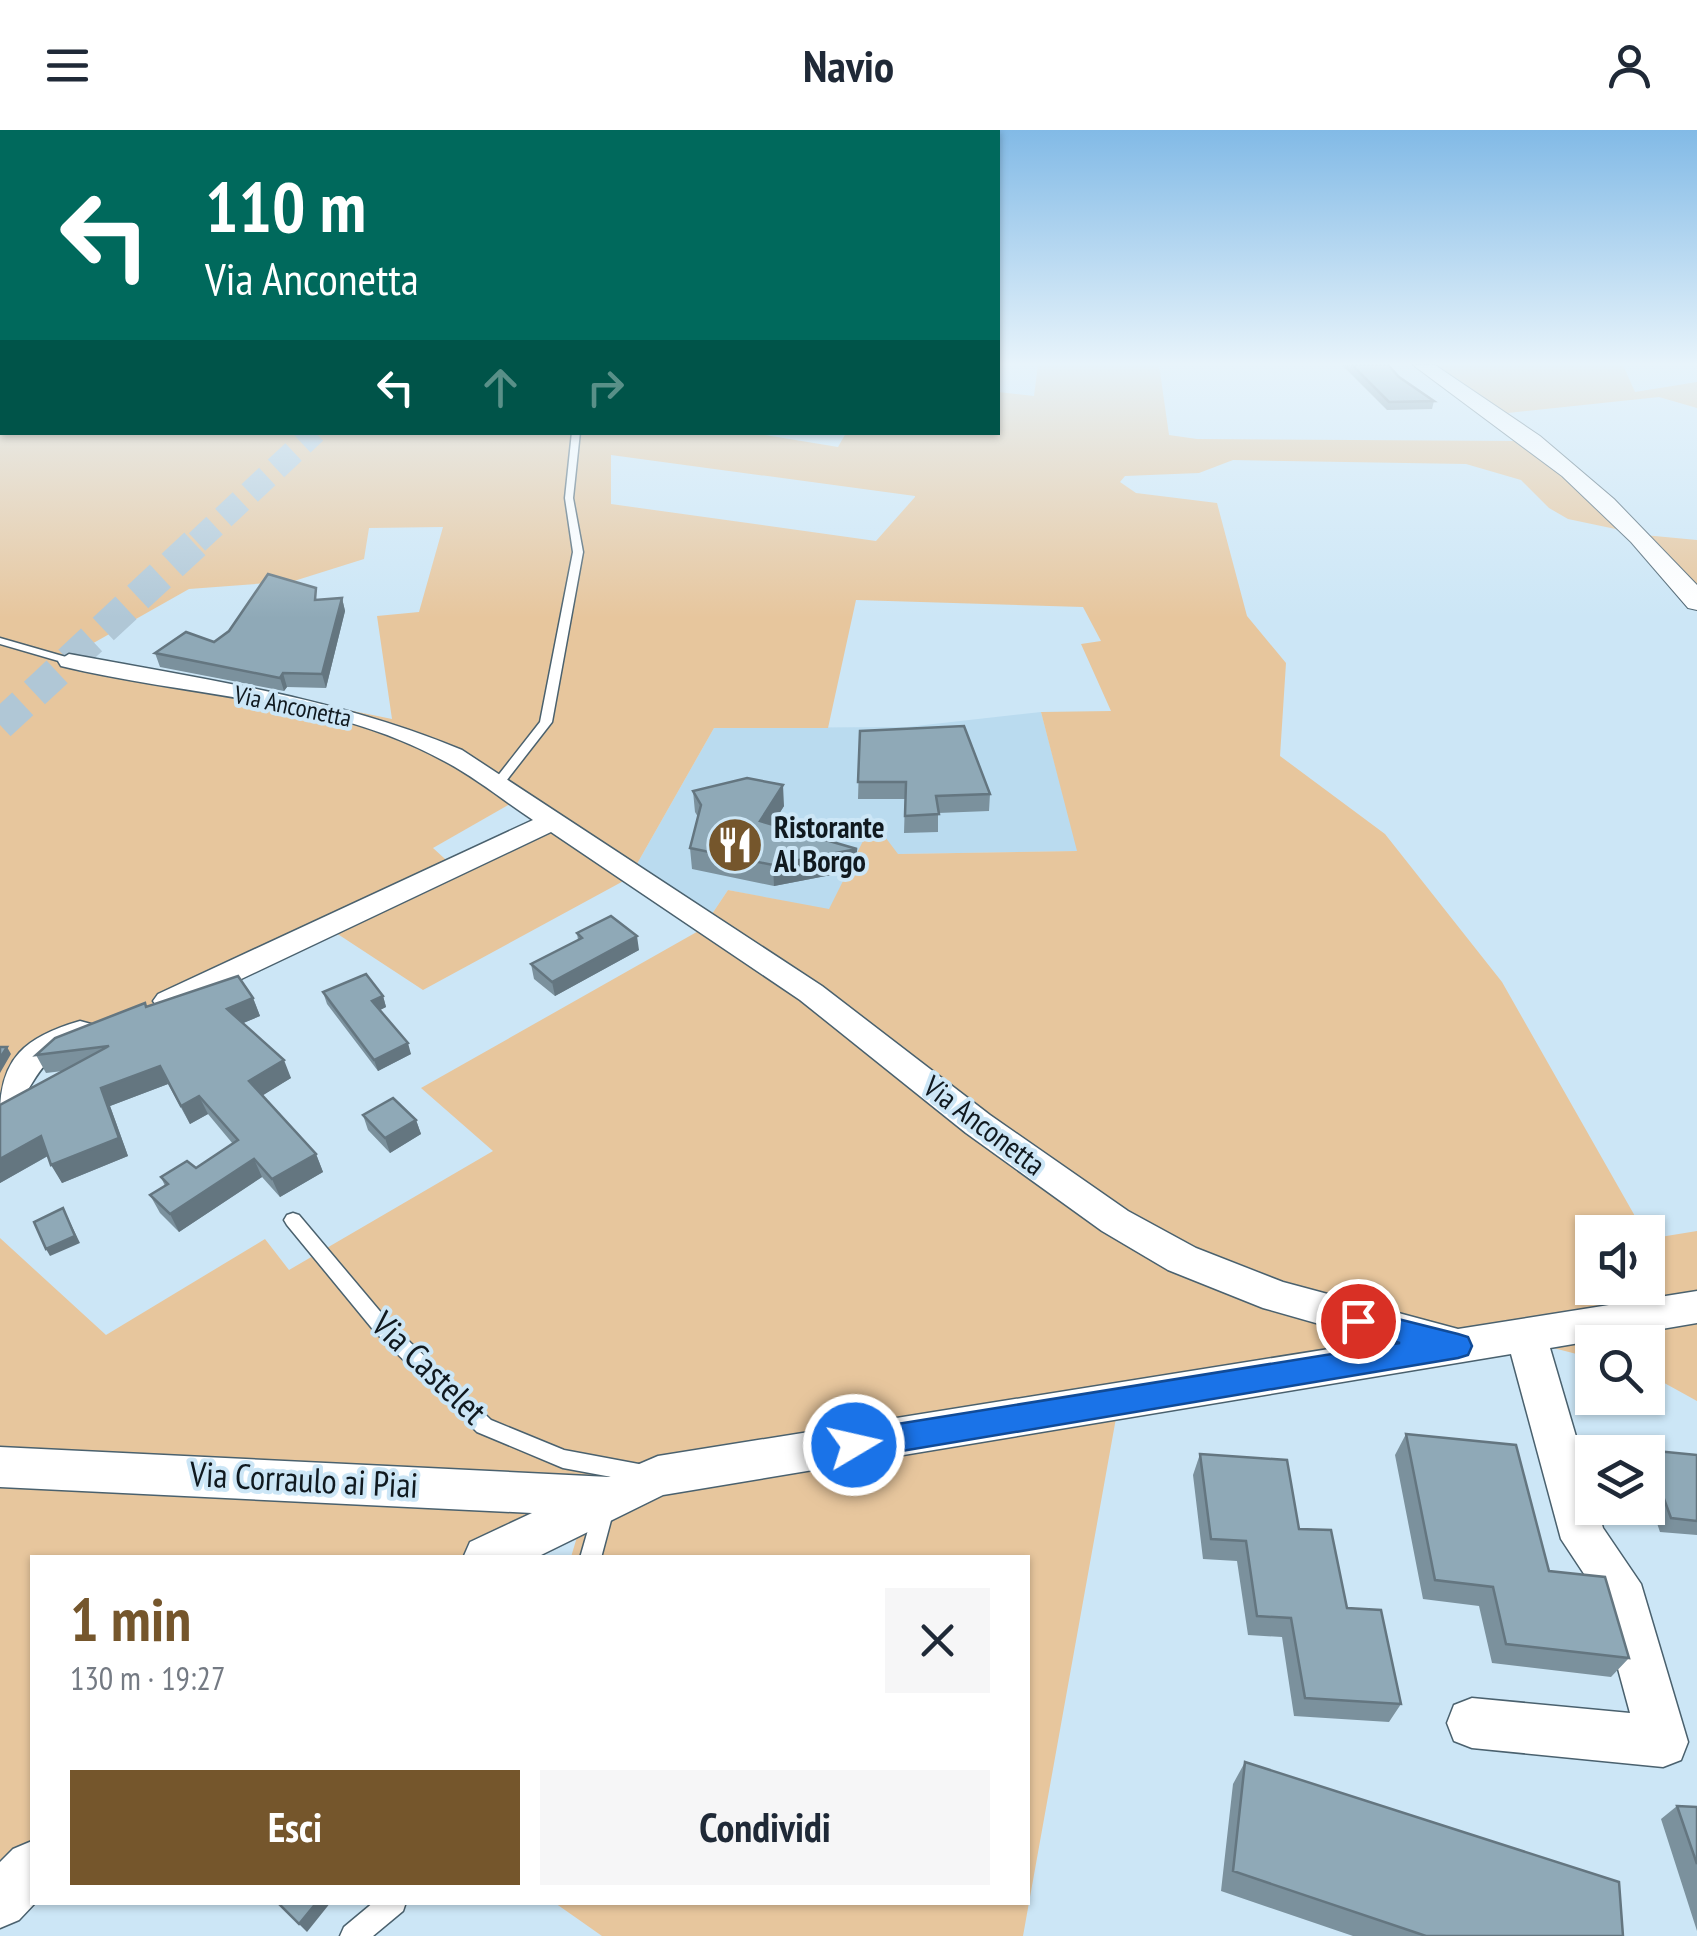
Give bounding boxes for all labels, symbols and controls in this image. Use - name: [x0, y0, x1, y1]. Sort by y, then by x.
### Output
- text: Navio: [803, 36, 894, 94]
- icon: menu: [40, 38, 95, 93]
- icon: person: [1602, 38, 1657, 93]
- text: 110 m: [205, 161, 366, 251]
- icon: left: [40, 170, 170, 300]
- text: Via Anconetta: [205, 249, 419, 307]
- icon: left: [368, 360, 423, 415]
- icon: ahead: [473, 360, 528, 415]
- icon: right: [578, 360, 633, 415]
- street label: Via Anconetta: [231, 678, 354, 734]
- place label: Ristorante Al Borgo: [773, 807, 885, 880]
- restaurant icon: Ristorante Al Borgo: [705, 815, 765, 875]
- street label: Via Anconetta: [915, 1066, 1054, 1183]
- map controls: [1575, 1215, 1665, 1525]
- button: sound: [1575, 1215, 1665, 1305]
- pin: [1316, 1279, 1401, 1364]
- icon: arrive: [1331, 1294, 1386, 1349]
- street label: Via Castelet: [362, 1300, 497, 1434]
- button: search: [1575, 1325, 1665, 1415]
- position arrow: [802, 1393, 906, 1497]
- button: layers: [1575, 1435, 1665, 1525]
- street label: Via Corraulo ai Piai: [188, 1450, 419, 1508]
- text: 1 min: [70, 1580, 191, 1658]
- button: close: [885, 1588, 990, 1693]
- text: 130 m · 19:27: [70, 1657, 225, 1699]
- button: Esci: [70, 1770, 520, 1885]
- button: Condividi: [540, 1770, 990, 1885]

